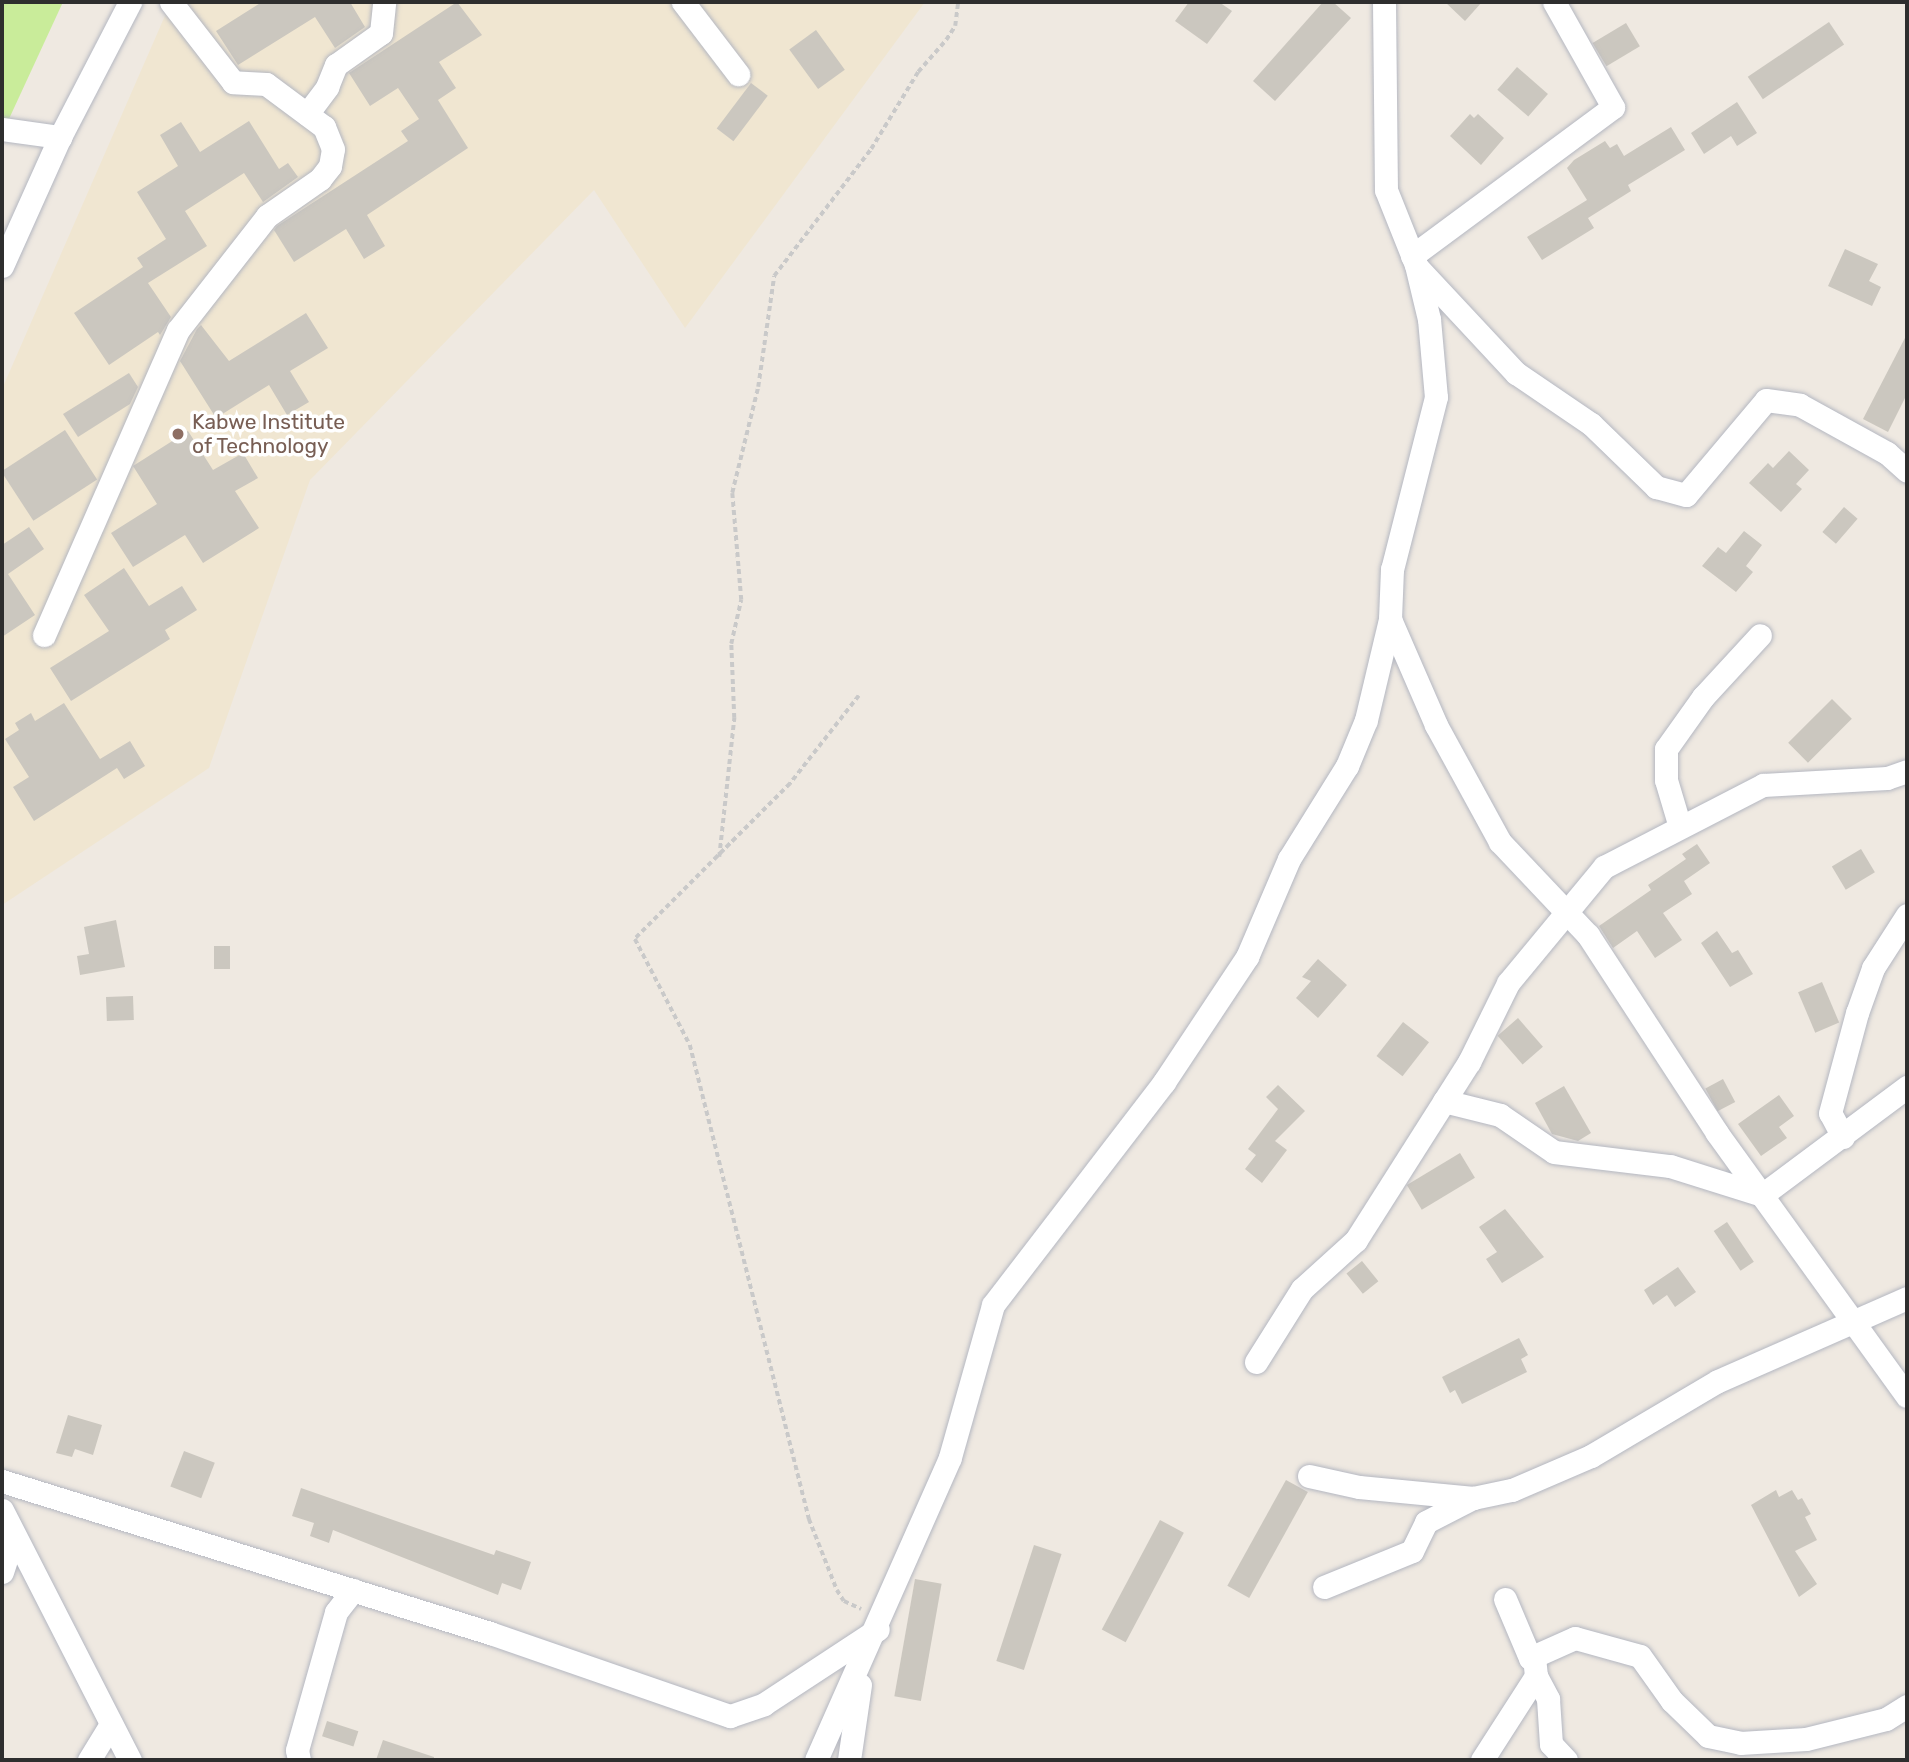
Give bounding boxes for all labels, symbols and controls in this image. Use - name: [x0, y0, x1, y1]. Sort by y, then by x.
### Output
- place label: Kabwe Institute of Technology: [192, 409, 345, 459]
- marker: Kabwe Institute of Technology: [170, 426, 186, 442]

